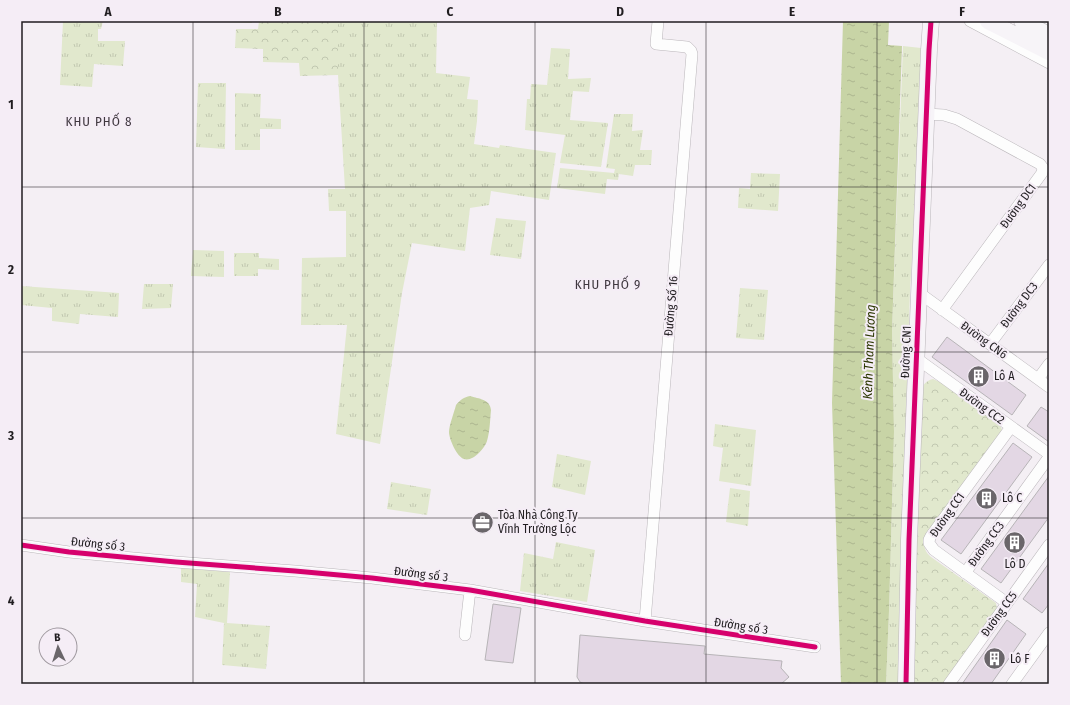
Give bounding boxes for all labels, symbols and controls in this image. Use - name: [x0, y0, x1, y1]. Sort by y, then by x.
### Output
- text: A: [103, 4, 112, 19]
- text: B: [274, 4, 282, 19]
- text: C: [447, 4, 454, 19]
- text: D: [616, 4, 624, 19]
- text: E: [789, 4, 795, 19]
- text: F: [959, 4, 965, 19]
- text: 1: [8, 97, 14, 112]
- district label: KHU PHỐ 8: [66, 112, 132, 129]
- street label: Đường DC1: [997, 181, 1039, 231]
- text: 2: [7, 262, 14, 277]
- district label: KHU PHỐ 9: [575, 275, 641, 292]
- street label: Đường Số 16: [660, 275, 681, 337]
- street label: Đường DC3: [997, 280, 1041, 330]
- water label: Kênh Tham Lương: [860, 304, 878, 400]
- street label: Đường CN6: [958, 318, 1010, 362]
- street label: Đường CN1: [898, 325, 914, 379]
- building icon: Lô A: [966, 363, 992, 389]
- place label: Lô A: [994, 369, 1015, 383]
- street label: Đường CC2: [957, 385, 1007, 427]
- text: 3: [7, 428, 14, 443]
- building icon: Lô C: [974, 485, 1000, 511]
- street label: Đường CC1: [927, 490, 967, 540]
- place label: Lô C: [1002, 491, 1022, 505]
- place label: Tòa Nhà Công Ty Vĩnh Trường Lộc: [498, 508, 578, 536]
- office icon: Tòa Nhà Công Ty Vĩnh Trường Lộc: [470, 509, 496, 535]
- street label: Đường CC3: [965, 519, 1007, 569]
- building icon: Lô D: [1002, 530, 1028, 556]
- street label: Đường số 3: [70, 533, 126, 554]
- place label: Lô D: [1004, 557, 1026, 571]
- street label: Đường số 3: [393, 563, 449, 584]
- street label: Đường CC5: [978, 588, 1020, 639]
- text: 4: [8, 593, 15, 608]
- street label: Đường số 3: [713, 614, 769, 637]
- north arrow: [38, 627, 78, 667]
- text: B: [54, 631, 61, 644]
- building icon: Lô F: [981, 646, 1007, 672]
- place label: Lô F: [1010, 652, 1030, 666]

